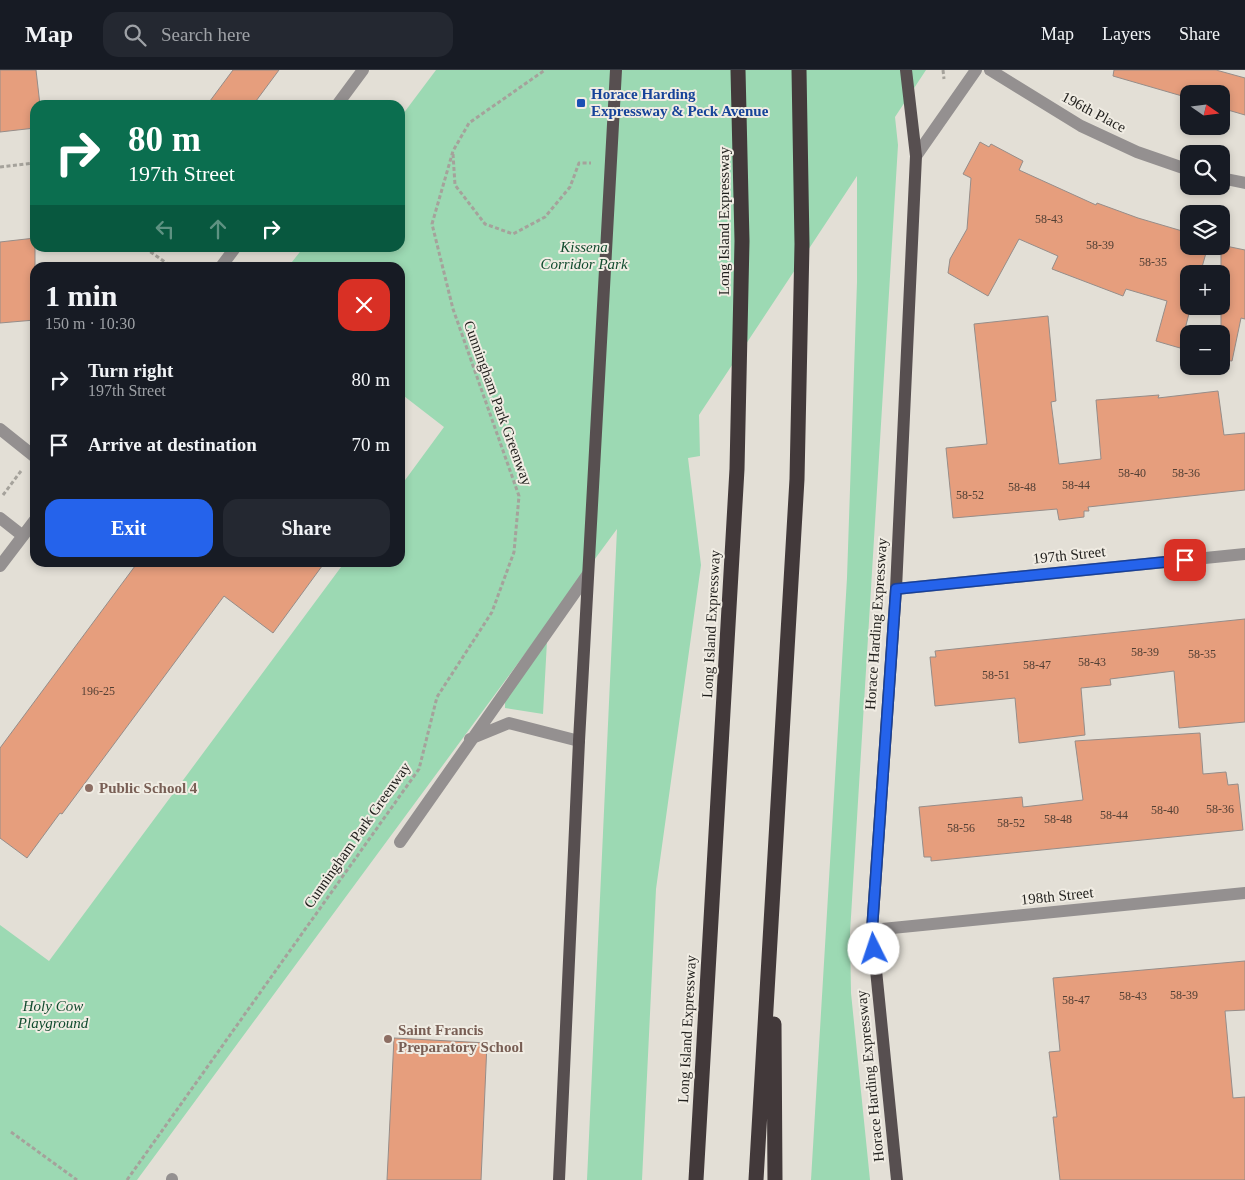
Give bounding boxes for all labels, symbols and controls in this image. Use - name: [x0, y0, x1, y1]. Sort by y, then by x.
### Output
- search box: [103, 12, 453, 57]
- text: Map: [25, 21, 73, 47]
- icon: search: [121, 21, 149, 49]
- text: Search here: [161, 24, 250, 45]
- text: Map: [1041, 24, 1074, 44]
- text: Layers: [1102, 24, 1151, 44]
- text: Share: [1179, 24, 1220, 44]
- north arrow: [1180, 85, 1230, 135]
- map controls: [1180, 85, 1230, 375]
- place label: Horace Harding Expressway & Peck Avenue: [591, 86, 769, 119]
- street label: 196th Place: [1059, 88, 1129, 136]
- marker: Horace Harding Expressway & Peck Avenue: [575, 97, 587, 109]
- icon: right: [45, 120, 110, 185]
- text: 80 m: [128, 120, 201, 159]
- button: search: [1180, 145, 1230, 195]
- street label: Long Island Expressway: [716, 146, 732, 295]
- text: 197th Street: [128, 161, 235, 186]
- button: layers: [1180, 205, 1230, 255]
- house number: 58-43: [1035, 212, 1063, 226]
- icon: left: [151, 215, 179, 243]
- icon: ahead: [204, 215, 232, 243]
- icon: right: [257, 215, 285, 243]
- house number: 58-39: [1086, 238, 1114, 252]
- park label: Kissena Corridor Park: [540, 239, 628, 272]
- house number: 58-35: [1139, 255, 1167, 269]
- button: +: [1180, 265, 1230, 315]
- text: 1 min: [45, 279, 118, 312]
- button: close: [338, 279, 390, 331]
- text: 150 m · 10:30: [45, 315, 135, 332]
- street label: Cunningham Park Greenway: [461, 318, 535, 488]
- button: −: [1180, 325, 1230, 375]
- text: Turn right: [88, 360, 173, 381]
- icon: right: [45, 366, 73, 394]
- text: 80 m: [351, 369, 390, 390]
- text: 197th Street: [88, 382, 166, 399]
- icon: arrive: [45, 431, 73, 459]
- text: Arrive at destination: [88, 434, 257, 455]
- text: 70 m: [351, 434, 390, 455]
- house number: 58-40: [1118, 466, 1146, 480]
- house number: 58-36: [1172, 466, 1200, 480]
- house number: 58-44: [1062, 478, 1090, 492]
- house number: 58-48: [1008, 480, 1036, 494]
- house number: 58-52: [956, 488, 984, 502]
- button: Exit: [45, 499, 213, 557]
- button: Share: [223, 499, 390, 557]
- street label: Horace Harding Expressway: [862, 537, 890, 711]
- pin: [1164, 539, 1206, 581]
- street label: 197th Street: [1032, 543, 1107, 567]
- icon: arrive: [1171, 546, 1199, 574]
- street label: Long Island Expressway: [699, 549, 723, 698]
- house number: 58-39: [1131, 645, 1159, 659]
- house number: 58-35: [1188, 647, 1216, 661]
- house number: 58-43: [1078, 655, 1106, 669]
- house number: 58-47: [1023, 658, 1051, 672]
- house number: 58-51: [982, 668, 1010, 682]
- house number: 196-25: [81, 684, 115, 698]
- street label: Cunningham Park Greenway: [301, 759, 414, 911]
- place label: Public School 4: [99, 780, 198, 796]
- marker: Public School 4: [83, 782, 95, 794]
- house number: 58-36: [1206, 802, 1234, 816]
- house number: 58-40: [1151, 803, 1179, 817]
- house number: 58-44: [1100, 808, 1128, 822]
- house number: 58-48: [1044, 812, 1072, 826]
- house number: 58-52: [997, 816, 1025, 830]
- house number: 58-56: [947, 821, 975, 835]
- street label: 198th Street: [1020, 884, 1095, 908]
- position arrow: [847, 922, 899, 974]
- street label: Long Island Expressway: [675, 954, 699, 1103]
- house number: 58-39: [1170, 988, 1198, 1002]
- street label: Horace Harding Expressway: [853, 989, 887, 1163]
- house number: 58-43: [1119, 989, 1147, 1003]
- house number: 58-47: [1062, 993, 1090, 1007]
- park label: Holy Cow Playground: [17, 998, 89, 1031]
- place label: Saint Francis Preparatory School: [398, 1022, 523, 1055]
- marker: Saint Francis Preparatory School: [382, 1033, 394, 1045]

